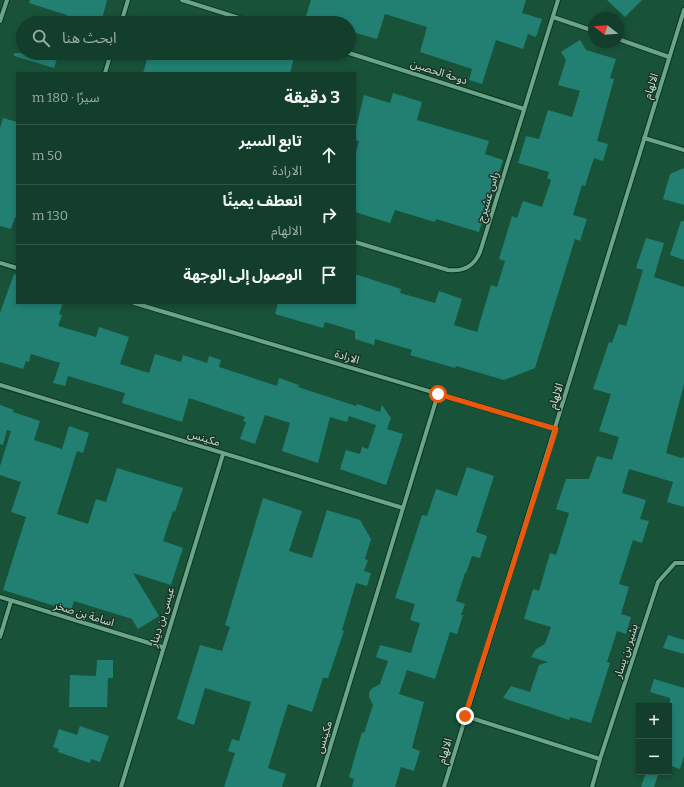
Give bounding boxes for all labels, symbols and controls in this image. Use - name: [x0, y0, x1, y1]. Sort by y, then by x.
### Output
- north arrow: [588, 12, 624, 48]
- search box: [16, 16, 356, 60]
- icon: search: [30, 27, 52, 49]
- text: ابحث هنا: [62, 29, 117, 47]
- street label: دوحة الحصين: [409, 57, 469, 87]
- street label: الالهام: [641, 72, 662, 101]
- text: 3 دقيقة: [284, 87, 340, 108]
- text: سيرًا · 180 m: [32, 90, 99, 105]
- text: تابع السير: [239, 132, 302, 150]
- icon: ahead: [318, 144, 340, 166]
- text: 50 m: [32, 148, 62, 163]
- text: الارادة: [272, 163, 302, 178]
- street label: راس عشيرج: [474, 170, 503, 224]
- text: انعطف يمينًا: [223, 192, 302, 210]
- icon: right: [318, 204, 340, 226]
- text: 130 m: [32, 208, 68, 223]
- text: الالهام: [271, 223, 302, 238]
- icon: arrive: [318, 264, 340, 286]
- text: الوصول إلى الوجهة: [183, 266, 302, 284]
- street label: الارادة: [333, 347, 361, 367]
- street label: الالهام: [546, 382, 567, 411]
- route start: [429, 385, 447, 403]
- street label: مكينس: [186, 427, 222, 449]
- street label: عيسى بن دينار: [146, 585, 177, 650]
- street label: اسامة بن صخر: [51, 598, 116, 629]
- street label: بشير بن يسار: [611, 622, 641, 681]
- map controls: [636, 703, 672, 775]
- button: +: [636, 703, 672, 739]
- route end: [456, 707, 474, 725]
- street label: مكينس: [313, 719, 335, 755]
- street label: الالهام: [435, 737, 456, 766]
- button: −: [636, 739, 672, 775]

